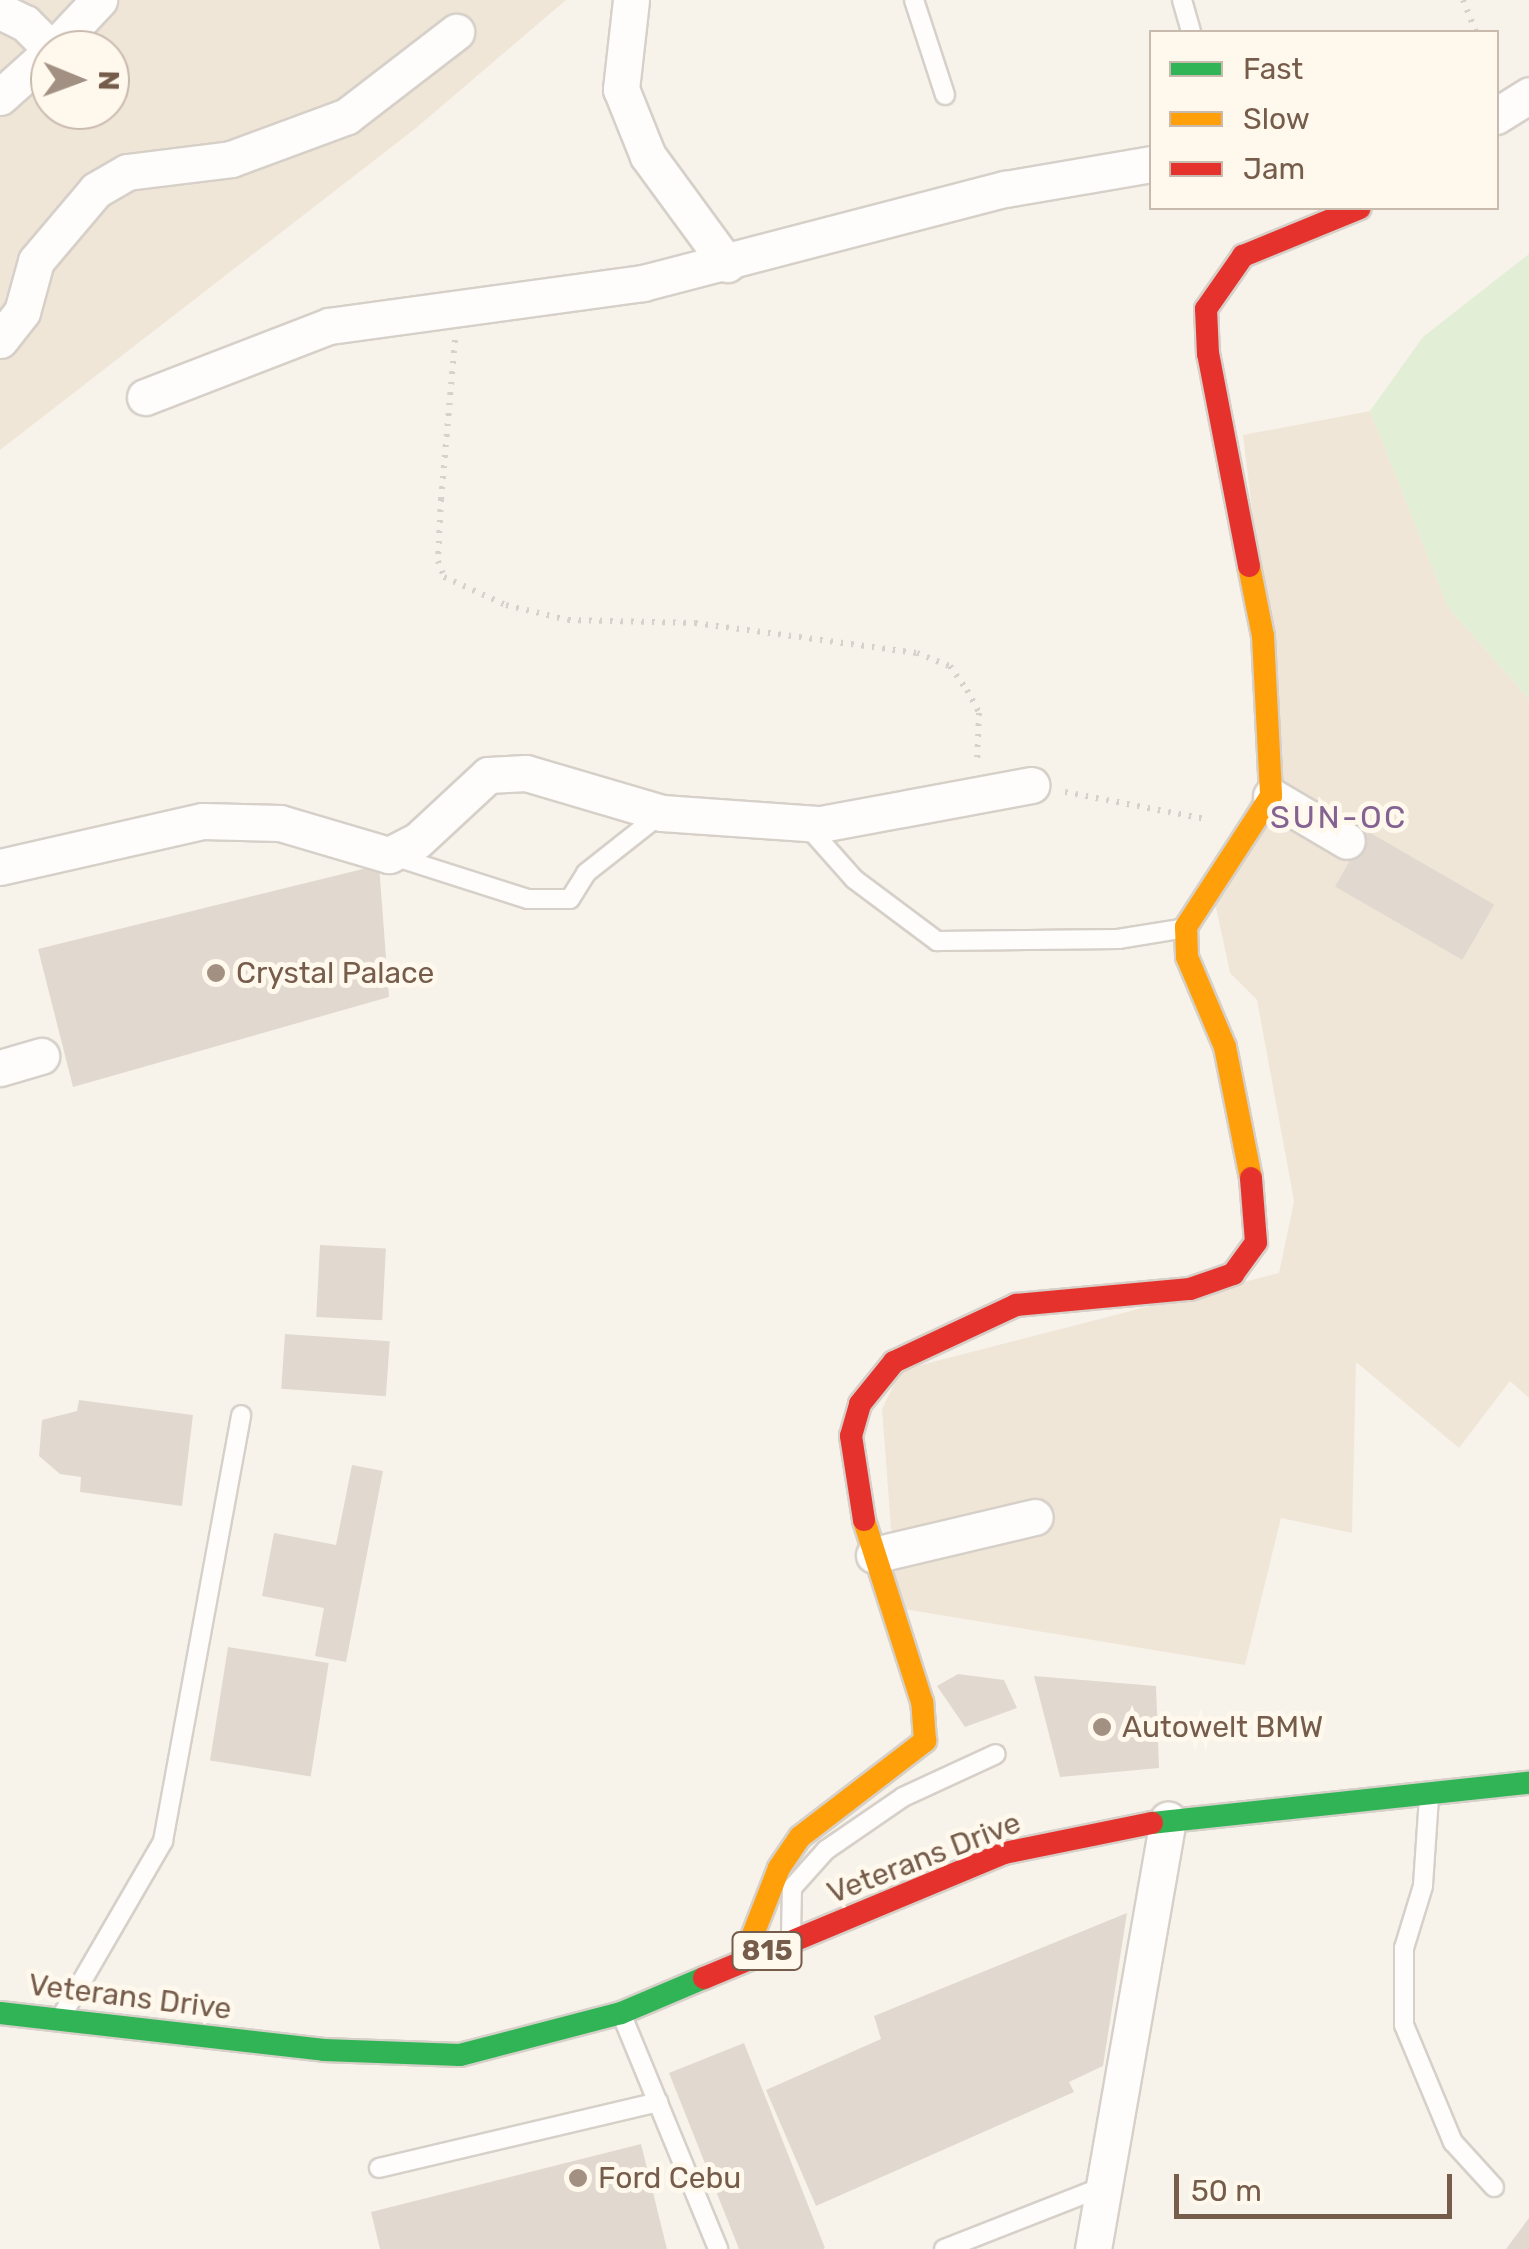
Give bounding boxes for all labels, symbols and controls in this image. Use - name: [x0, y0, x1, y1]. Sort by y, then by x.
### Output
- north arrow: [30, 30, 130, 130]
- legend: [1149, 30, 1499, 210]
- text: Fast: [1243, 51, 1303, 87]
- text: N: [92, 70, 125, 91]
- text: Slow: [1243, 101, 1310, 137]
- text: Jam: [1243, 151, 1305, 187]
- district label: SUN-OC: [1270, 798, 1408, 836]
- place label: Crystal Palace: [236, 955, 434, 991]
- marker: Crystal Palace: [205, 962, 227, 984]
- place label: Autowelt BMW: [1122, 1709, 1323, 1745]
- marker: Autowelt BMW: [1091, 1716, 1113, 1738]
- street label: Veterans Drive: [822, 1805, 1026, 1911]
- road number: 815: [730, 1928, 804, 1974]
- street label: Veterans Drive: [27, 1967, 233, 2027]
- scale bar: [1179, 2154, 1456, 2216]
- place label: Ford Cebu: [598, 2160, 741, 2196]
- marker: Ford Cebu: [567, 2167, 589, 2189]
- text: 50 m: [1191, 2173, 1262, 2209]

